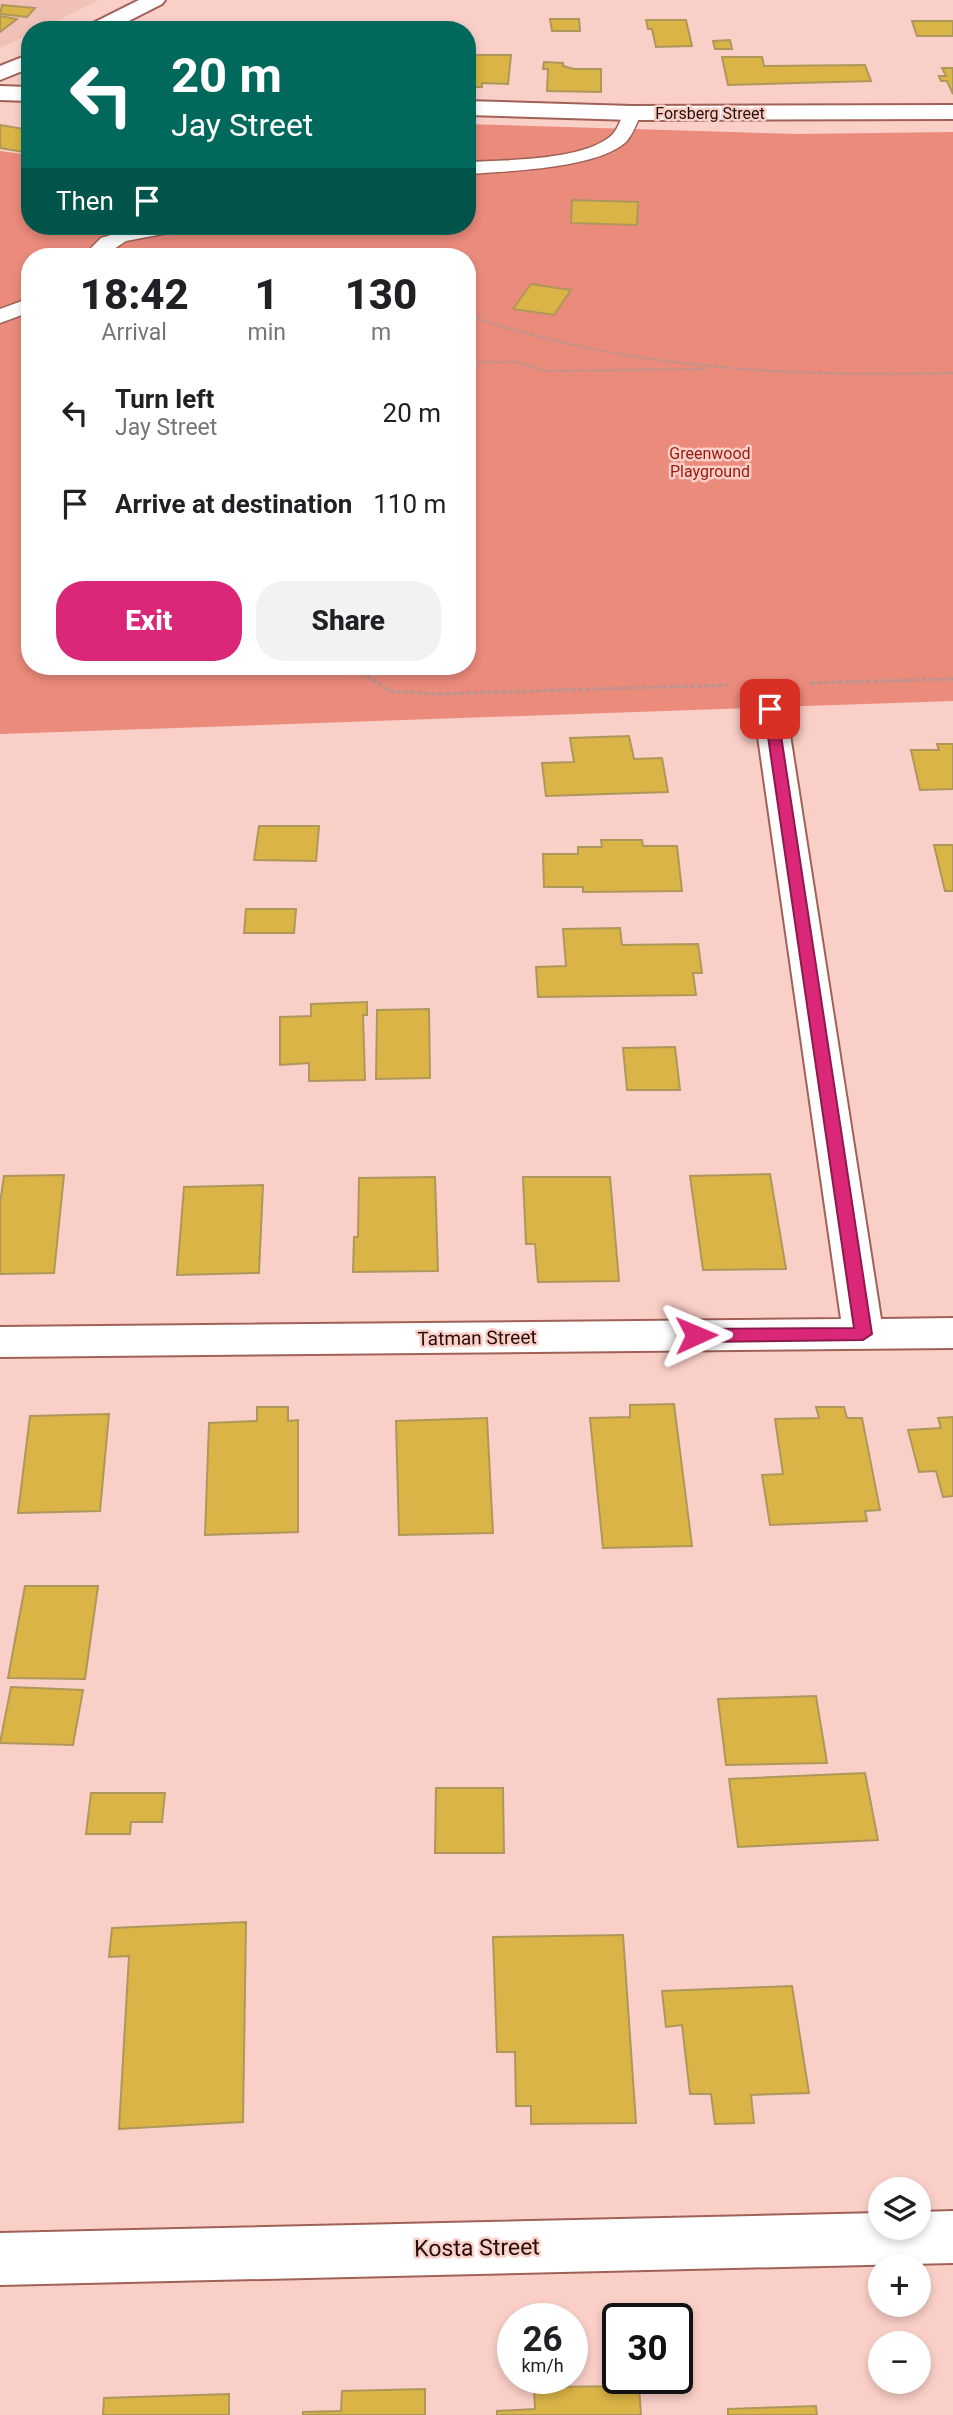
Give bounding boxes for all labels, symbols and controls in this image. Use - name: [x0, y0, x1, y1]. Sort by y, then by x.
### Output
- text: 20 m: [171, 47, 282, 104]
- icon: left: [56, 49, 147, 140]
- street label: Forsberg Street: [655, 104, 765, 123]
- text: Jay Street: [171, 106, 313, 144]
- icon: arrive: [128, 182, 166, 220]
- text: Then: [56, 186, 114, 216]
- text: 18:42: [80, 270, 189, 319]
- text: 1: [255, 270, 279, 319]
- text: 130: [345, 270, 417, 319]
- text: Arrival: [102, 319, 167, 346]
- text: min: [247, 319, 286, 346]
- text: m: [371, 319, 391, 346]
- text: Turn left: [115, 384, 214, 414]
- icon: left: [56, 394, 94, 432]
- text: 20 m: [383, 398, 441, 428]
- text: Jay Street: [115, 414, 217, 441]
- park label: Greenwood Playground: [669, 444, 751, 481]
- icon: arrive: [56, 485, 94, 523]
- text: Arrive at destination: [115, 489, 352, 519]
- text: 110 m: [373, 489, 446, 519]
- button: Exit: [56, 581, 242, 661]
- button: Share: [256, 581, 441, 661]
- pin: [740, 679, 800, 739]
- icon: arrive: [751, 690, 789, 728]
- position arrow: [659, 1298, 733, 1372]
- street label: Tatman Street: [417, 1325, 537, 1351]
- map controls: [868, 2177, 931, 2394]
- button: layers: [868, 2177, 931, 2240]
- street label: Kosta Street: [414, 2233, 540, 2263]
- button: +: [868, 2254, 931, 2317]
- speed limit sign: 30: [602, 2303, 693, 2394]
- text: 26: [522, 2319, 563, 2360]
- button: −: [868, 2331, 931, 2394]
- text: km/h: [521, 2355, 564, 2376]

